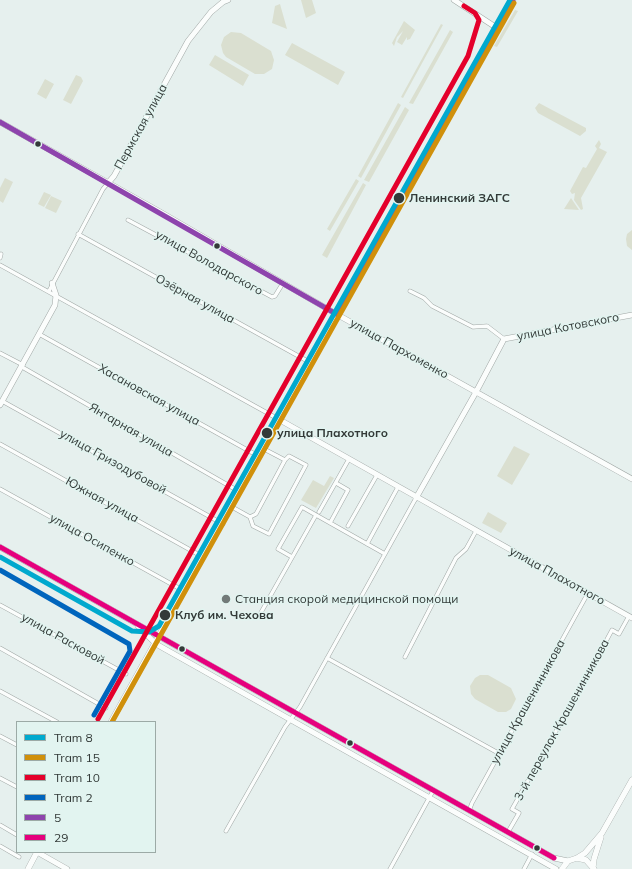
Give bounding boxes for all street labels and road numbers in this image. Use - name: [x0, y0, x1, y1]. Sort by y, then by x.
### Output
- street label: Пермская улица: [111, 82, 171, 172]
- street label: улица Володарского: [153, 227, 265, 299]
- street label: Озёрная улица: [153, 271, 237, 327]
- street label: улица Котовского: [516, 310, 620, 344]
- street label: улица Пархоменко: [347, 316, 451, 382]
- street label: Хасановская улица: [96, 361, 202, 429]
- street label: Янтарная улица: [86, 400, 176, 460]
- street label: улица Гризодубовой: [57, 427, 169, 497]
- street label: Южная улица: [63, 474, 141, 526]
- street label: улица Осипенко: [47, 511, 137, 569]
- street label: улица Плахотного: [507, 544, 607, 608]
- street label: улица Расковой: [19, 610, 107, 668]
- street label: улица Крашенинникова: [488, 637, 568, 767]
- street label: 3-й переулок Крашенинникова: [512, 637, 612, 803]

